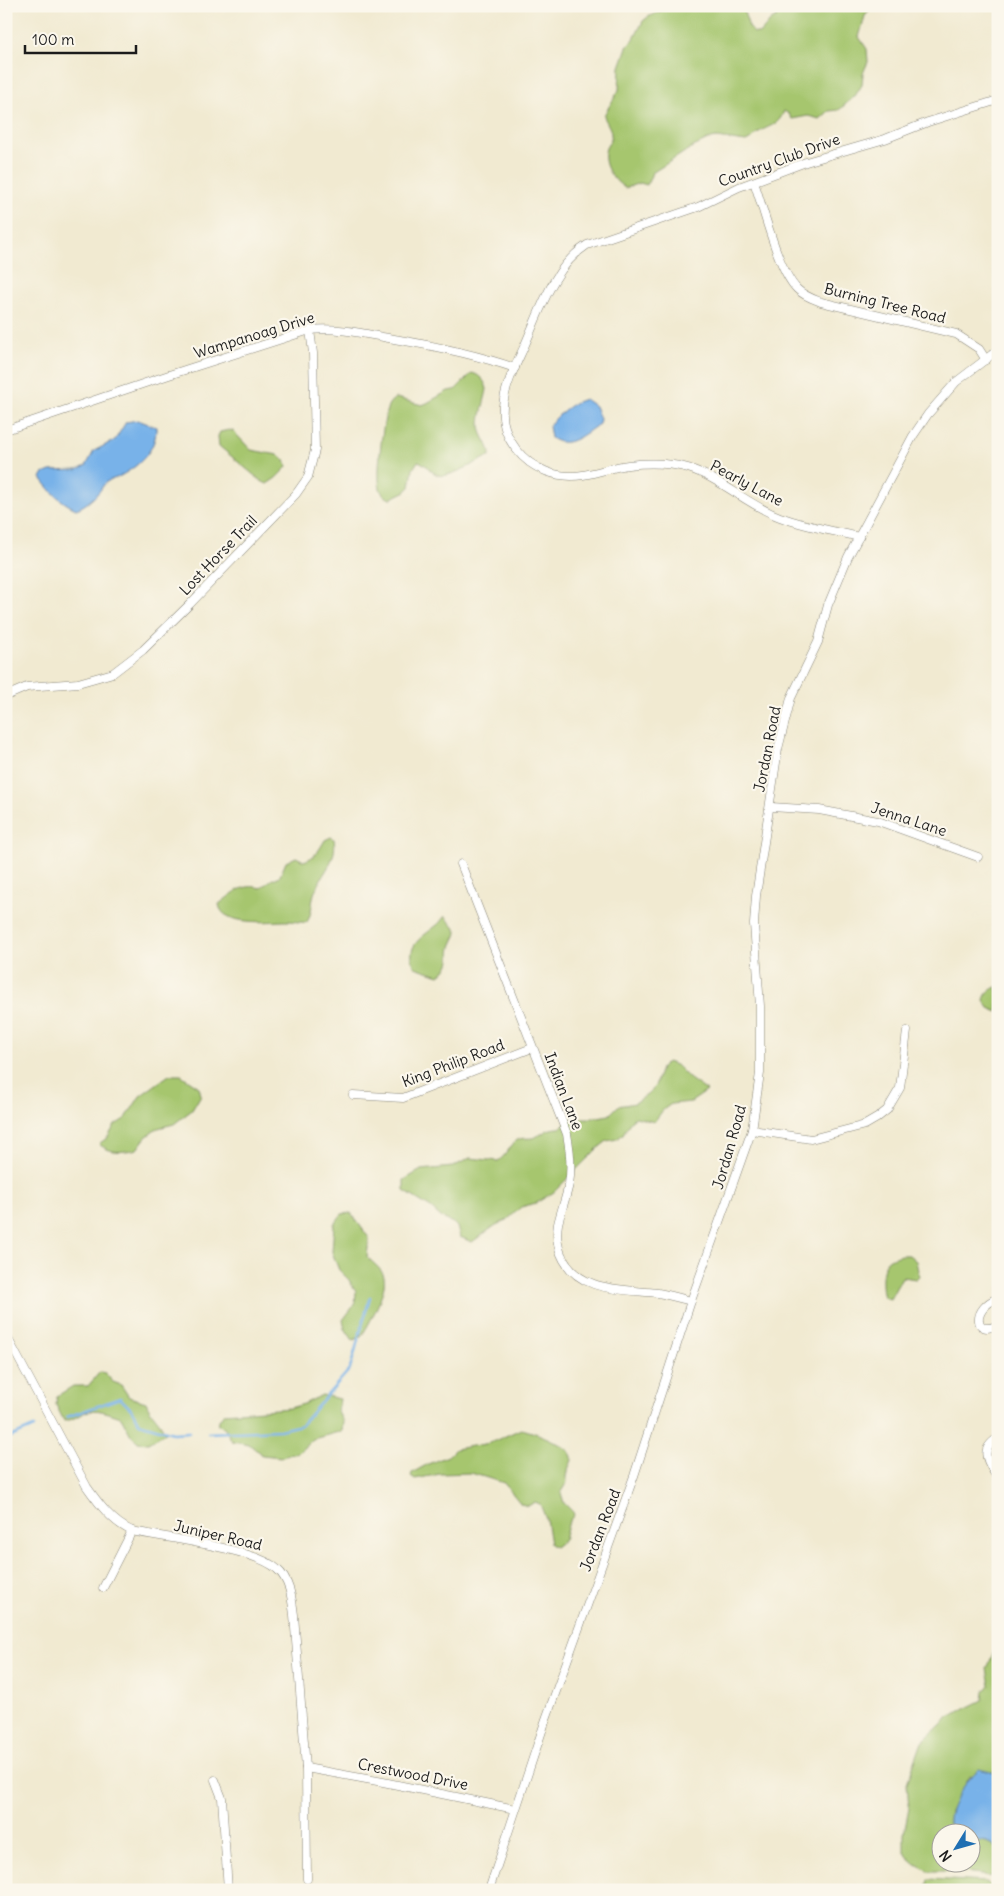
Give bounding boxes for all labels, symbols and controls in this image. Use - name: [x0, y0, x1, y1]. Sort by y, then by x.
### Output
- scale bar: [25, 22, 136, 54]
- text: 100 m: [32, 30, 74, 49]
- street label: Country Club Drive: [716, 129, 842, 191]
- street label: Burning Tree Road: [822, 279, 948, 327]
- street label: Wampanoag Drive: [191, 308, 317, 362]
- street label: Pearly Lane: [707, 456, 787, 510]
- street label: Lost Horse Trail: [175, 511, 261, 599]
- street label: Jordan Road: [749, 704, 785, 793]
- street label: Jenna Lane: [869, 798, 949, 840]
- street label: King Philip Road: [399, 1035, 507, 1091]
- street label: Indian Lane: [541, 1050, 587, 1132]
- street label: Jordan Road: [708, 1102, 750, 1191]
- street label: Jordan Road: [576, 1486, 624, 1574]
- street label: Juniper Road: [172, 1516, 264, 1554]
- street label: Crestwood Drive: [356, 1754, 470, 1794]
- north arrow: [932, 1824, 982, 1874]
- text: N: [936, 1847, 956, 1865]

